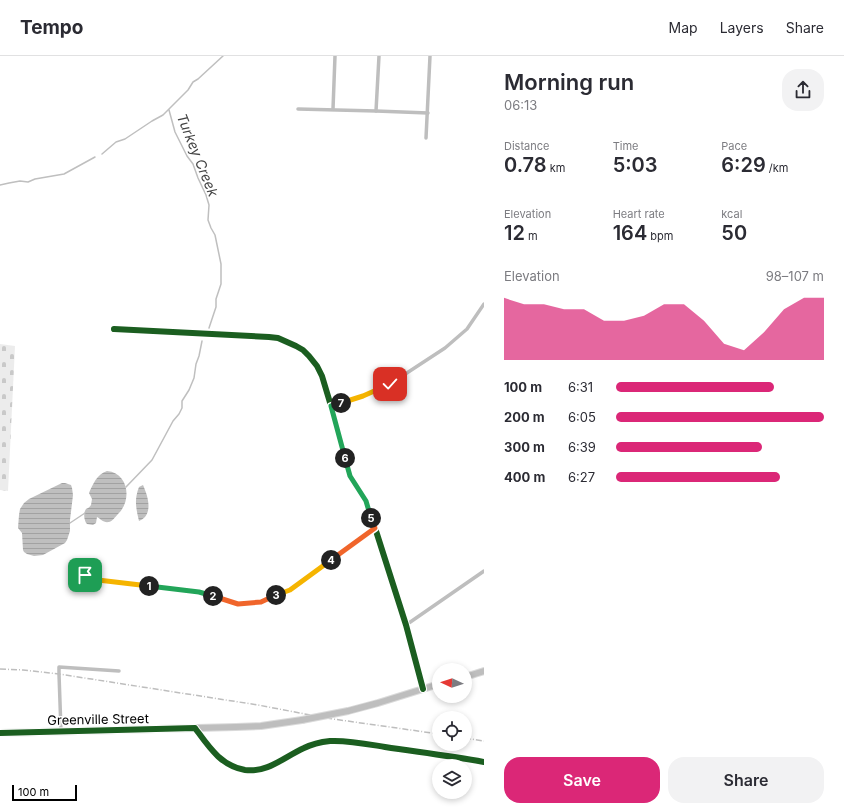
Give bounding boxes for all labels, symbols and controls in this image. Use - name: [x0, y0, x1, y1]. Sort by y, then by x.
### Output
- text: Tempo: [20, 16, 84, 39]
- text: Map: [669, 19, 698, 36]
- text: Layers: [720, 19, 764, 36]
- text: Share: [786, 19, 824, 36]
- text: Morning run: [504, 69, 634, 95]
- button: share: [782, 69, 824, 111]
- text: 06:13: [504, 97, 537, 113]
- water label: Turkey Creek: [174, 111, 222, 199]
- text: Distance: [504, 139, 549, 153]
- text: Time: [613, 139, 638, 153]
- text: Pace: [721, 139, 747, 153]
- text: 0.78: [504, 153, 547, 177]
- text: 5:03: [613, 153, 658, 177]
- text: 6:29: [721, 153, 766, 177]
- text: km: [547, 161, 565, 175]
- text: /km: [766, 161, 789, 175]
- text: Elevation: [504, 207, 551, 221]
- text: Heart rate: [613, 207, 665, 221]
- text: kcal: [721, 207, 742, 221]
- text: 12: [504, 221, 525, 245]
- text: 164: [613, 221, 647, 245]
- text: 50: [721, 221, 747, 245]
- text: m: [525, 229, 538, 243]
- text: bpm: [647, 229, 673, 243]
- text: Elevation: [504, 268, 560, 284]
- text: 98–107 m: [766, 268, 824, 284]
- pin: [373, 367, 407, 401]
- icon: check: [379, 373, 401, 395]
- text: 100 m: [504, 379, 542, 395]
- text: 6:31: [568, 379, 593, 395]
- pin: 7: [331, 393, 351, 413]
- text: 7: [338, 396, 344, 410]
- text: 200 m: [504, 409, 545, 425]
- text: 6:05: [568, 409, 596, 425]
- text: 300 m: [504, 439, 545, 455]
- text: 6:39: [568, 439, 596, 455]
- pin: 6: [335, 448, 355, 468]
- text: 6: [341, 451, 349, 465]
- text: 400 m: [504, 469, 545, 485]
- text: 6:27: [568, 469, 595, 485]
- pin: 5: [361, 508, 381, 528]
- text: 5: [367, 511, 375, 525]
- pin: 4: [321, 550, 341, 570]
- text: 4: [327, 553, 335, 567]
- pin: [68, 558, 102, 592]
- icon: arrive: [74, 564, 96, 586]
- pin: 1: [139, 576, 159, 596]
- text: 1: [147, 579, 151, 593]
- pin: 3: [266, 585, 286, 605]
- pin: 2: [203, 586, 223, 606]
- text: 3: [272, 588, 280, 602]
- text: 2: [210, 589, 216, 603]
- north arrow: [432, 663, 472, 703]
- map controls: [432, 663, 472, 799]
- street label: Greenville Street: [47, 710, 149, 728]
- button: locate: [432, 711, 472, 751]
- button: Save: [504, 757, 660, 803]
- button: Share: [668, 757, 824, 803]
- button: layers: [432, 759, 472, 799]
- scale bar: [12, 783, 77, 802]
- text: 100 m: [18, 785, 49, 799]

